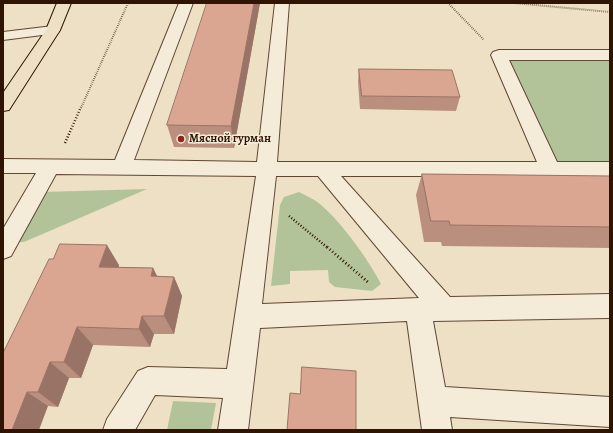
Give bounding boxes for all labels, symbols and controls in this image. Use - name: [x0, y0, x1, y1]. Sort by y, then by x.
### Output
- place label: Мясной гурман: [189, 132, 271, 146]
- marker: Мясной гурман: [176, 134, 186, 144]

